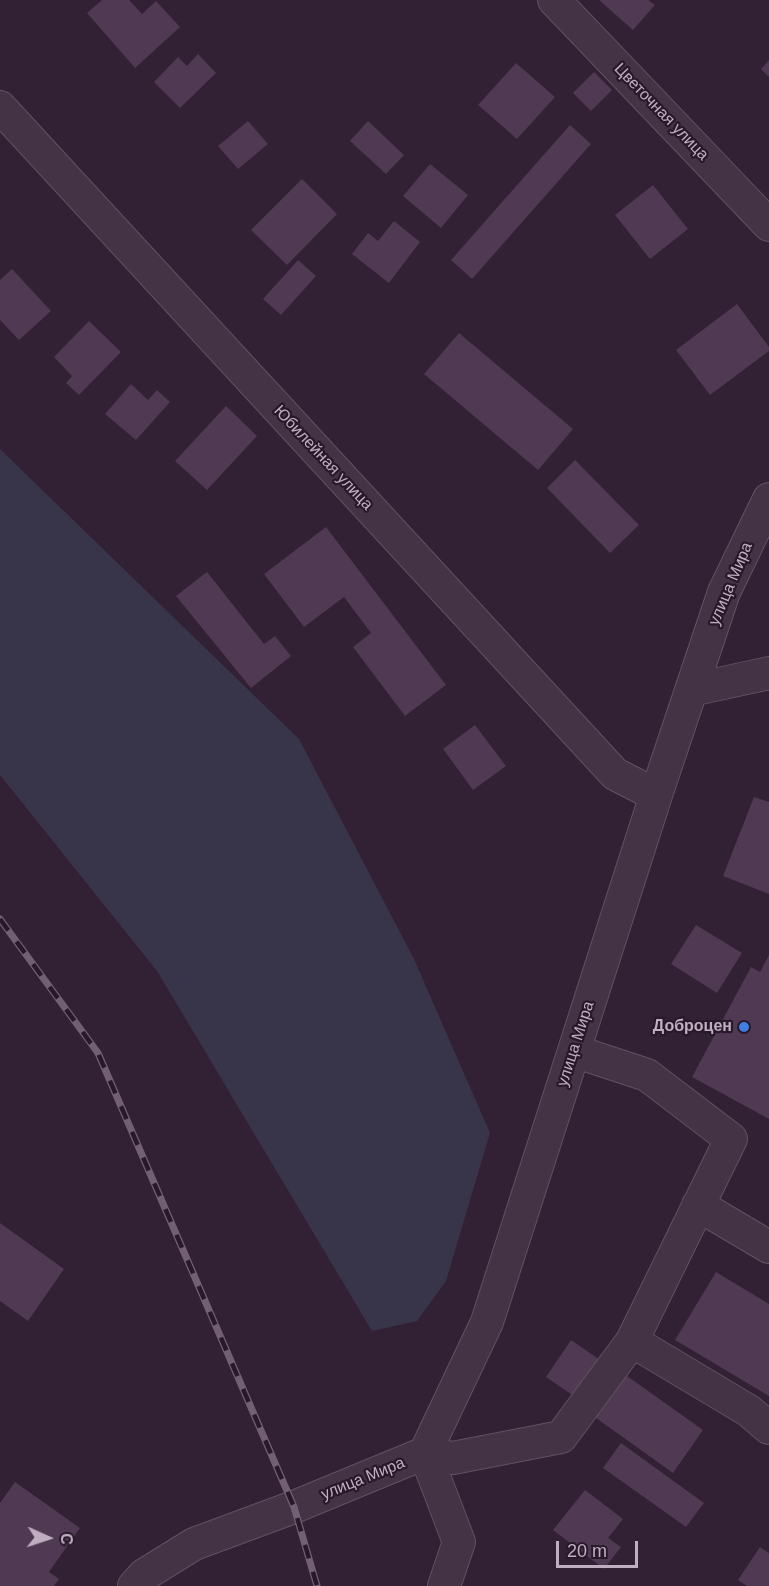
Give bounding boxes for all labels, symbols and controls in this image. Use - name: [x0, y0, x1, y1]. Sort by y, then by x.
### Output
- street label: Цветочная улица: [610, 60, 712, 164]
- street label: Юбилейная улица: [270, 402, 376, 514]
- street label: улица Мира: [705, 540, 757, 628]
- street label: улица Мира: [553, 999, 599, 1089]
- place label: Доброцен: [653, 1017, 732, 1037]
- marker: Доброцен: [737, 1020, 751, 1034]
- street label: улица Мира: [318, 1454, 408, 1504]
- north arrow: [18, 1508, 78, 1568]
- scale bar: [559, 1529, 642, 1567]
- text: С: [58, 1533, 75, 1545]
- text: 20 m: [567, 1541, 607, 1561]

